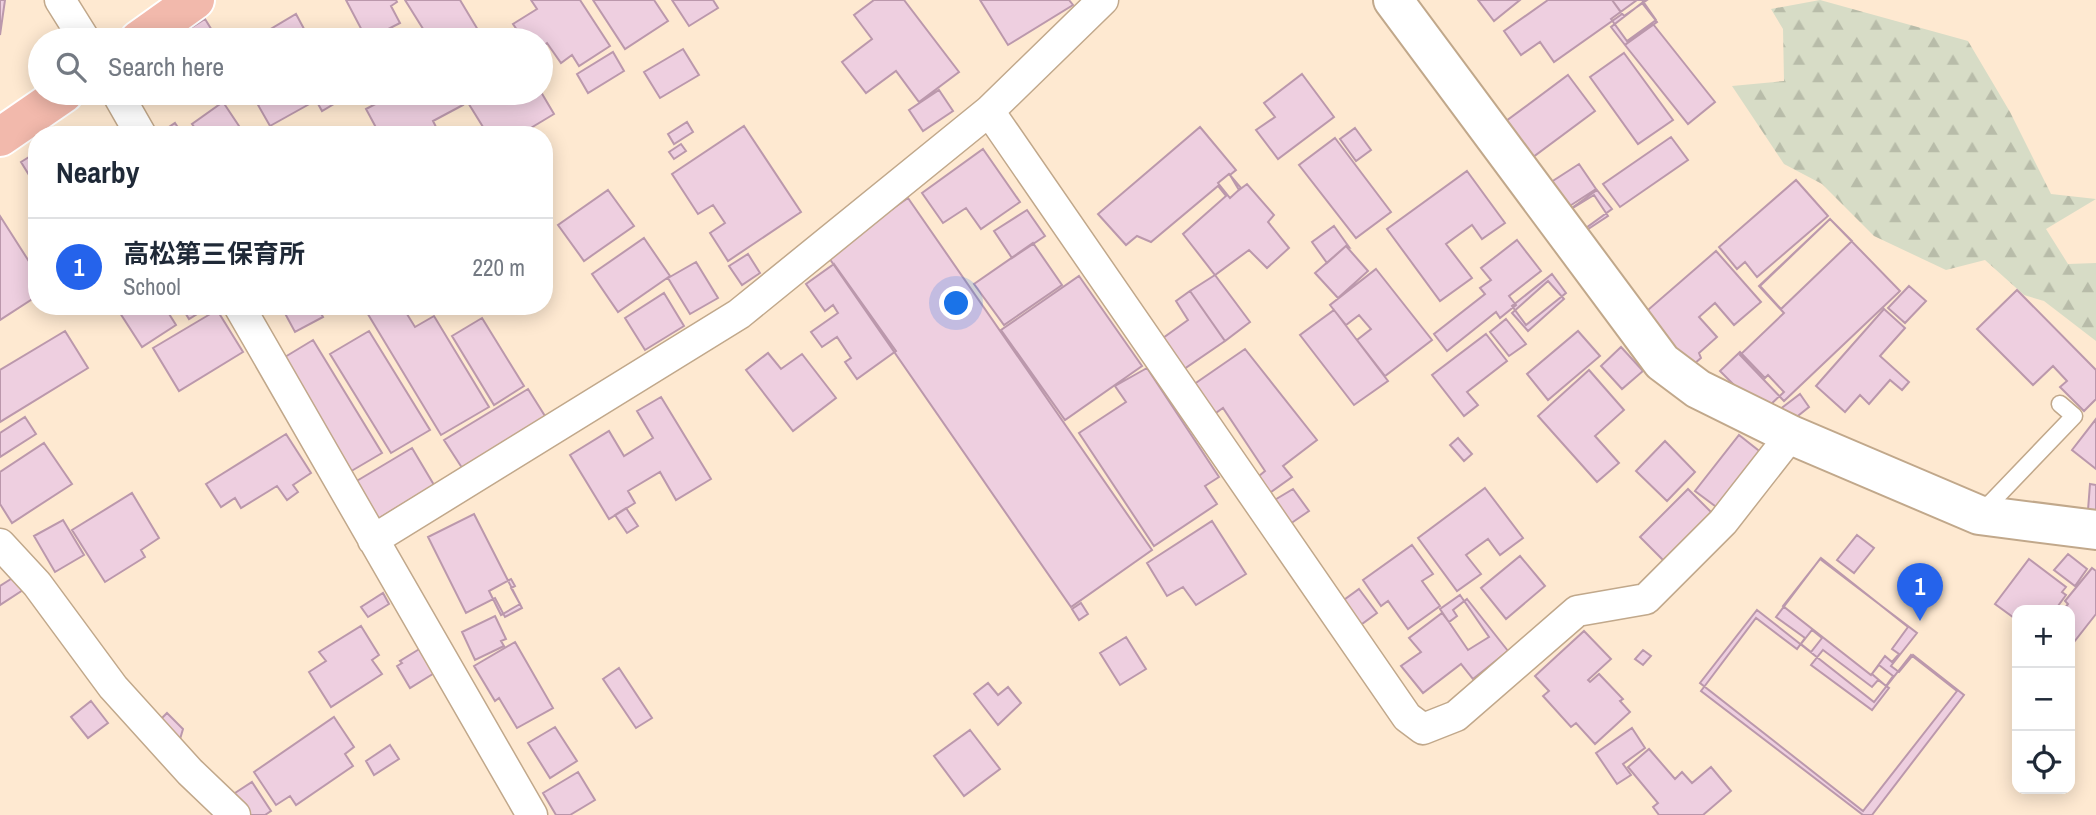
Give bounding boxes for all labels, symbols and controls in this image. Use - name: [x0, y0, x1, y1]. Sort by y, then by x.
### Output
- search box: [28, 28, 553, 105]
- icon: search: [52, 48, 90, 86]
- text: Search here: [108, 49, 224, 84]
- text: Nearby: [56, 152, 139, 192]
- text: 高松第三保育所: [123, 236, 305, 271]
- text: 1: [74, 252, 84, 283]
- text: 220 m: [473, 252, 525, 283]
- text: School: [123, 271, 181, 302]
- your location: [939, 286, 973, 320]
- pin: 1: [1897, 563, 1943, 621]
- map controls: [2012, 605, 2075, 794]
- button: +: [2012, 605, 2075, 668]
- button: −: [2012, 668, 2075, 731]
- button: locate: [2012, 731, 2075, 794]

